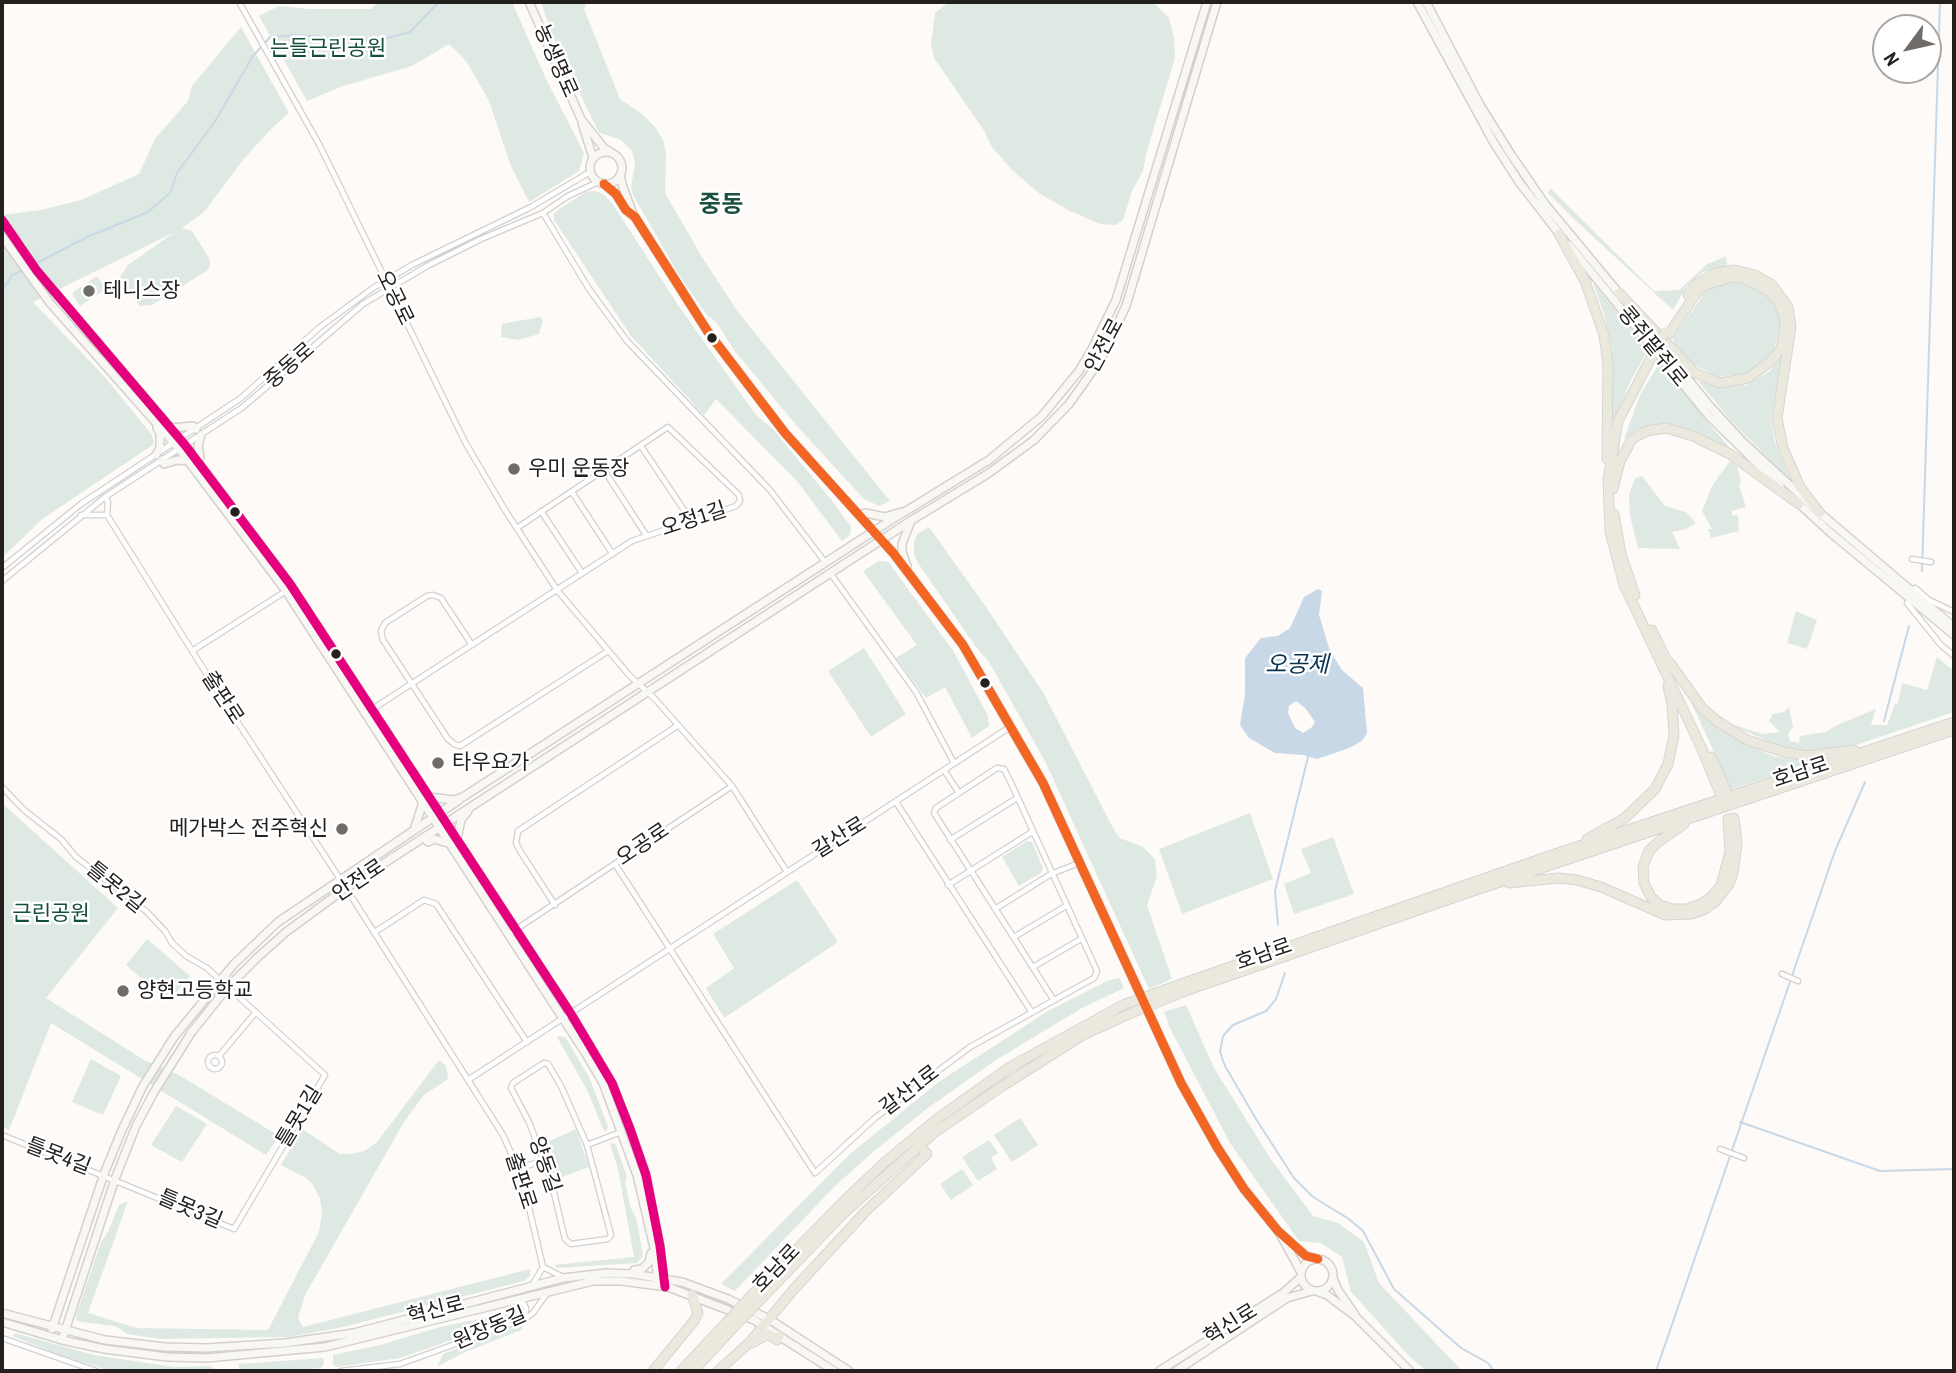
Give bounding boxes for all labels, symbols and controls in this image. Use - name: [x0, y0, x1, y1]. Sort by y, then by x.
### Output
- north arrow: [1872, 14, 1942, 84]
- street label: 농생명로: [528, 21, 582, 101]
- park label: 는들근린공원: [270, 36, 386, 62]
- text: N: [1877, 48, 1905, 71]
- district label: 중동: [699, 192, 743, 220]
- street label: 오공로: [370, 266, 418, 330]
- place label: 테니스장: [103, 278, 180, 304]
- marker: 테니스장: [81, 283, 97, 299]
- street label: 콩쥐팥쥐로: [1612, 302, 1692, 392]
- street label: 안전로: [1080, 314, 1130, 378]
- unlabelled marker: [705, 331, 719, 345]
- street label: 중동로: [260, 337, 320, 395]
- place label: 우미 운동장: [528, 456, 629, 482]
- marker: 우미 운동장: [506, 461, 522, 477]
- street label: 오정1길: [658, 498, 730, 542]
- unlabelled marker: [228, 505, 242, 519]
- unlabelled marker: [329, 647, 343, 661]
- water label: 오공제: [1265, 652, 1329, 680]
- street label: 출판로: [196, 667, 248, 729]
- unlabelled marker: [978, 676, 992, 690]
- place label: 타우요가: [452, 750, 529, 776]
- street label: 호남로: [1770, 752, 1832, 794]
- marker: 타우요가: [430, 755, 446, 771]
- street label: 갈산로: [809, 812, 871, 864]
- place label: 메가박스 전주혁신: [169, 816, 328, 842]
- street label: 오공로: [612, 818, 674, 872]
- marker: 메가박스 전주혁신: [334, 821, 350, 837]
- street label: 안전로: [328, 854, 390, 908]
- street label: 틀못2길: [81, 857, 149, 919]
- park label: 근린공원: [12, 901, 90, 927]
- street label: 호남로: [1232, 934, 1296, 976]
- place label: 양현고등학교: [137, 978, 253, 1004]
- marker: 양현고등학교: [115, 983, 131, 999]
- street label: 갈산1로: [875, 1061, 945, 1121]
- street label: 틀못1길: [272, 1082, 328, 1152]
- street label: 틀못4길: [22, 1133, 94, 1181]
- street label: 양동길: [523, 1133, 565, 1197]
- street label: 출판로: [499, 1150, 541, 1212]
- street label: 틀못3길: [154, 1185, 226, 1235]
- street label: 호남로: [748, 1239, 806, 1299]
- street label: 혁신로: [405, 1292, 467, 1330]
- street label: 혁신로: [1200, 1299, 1262, 1351]
- street label: 원장동길: [450, 1302, 530, 1356]

